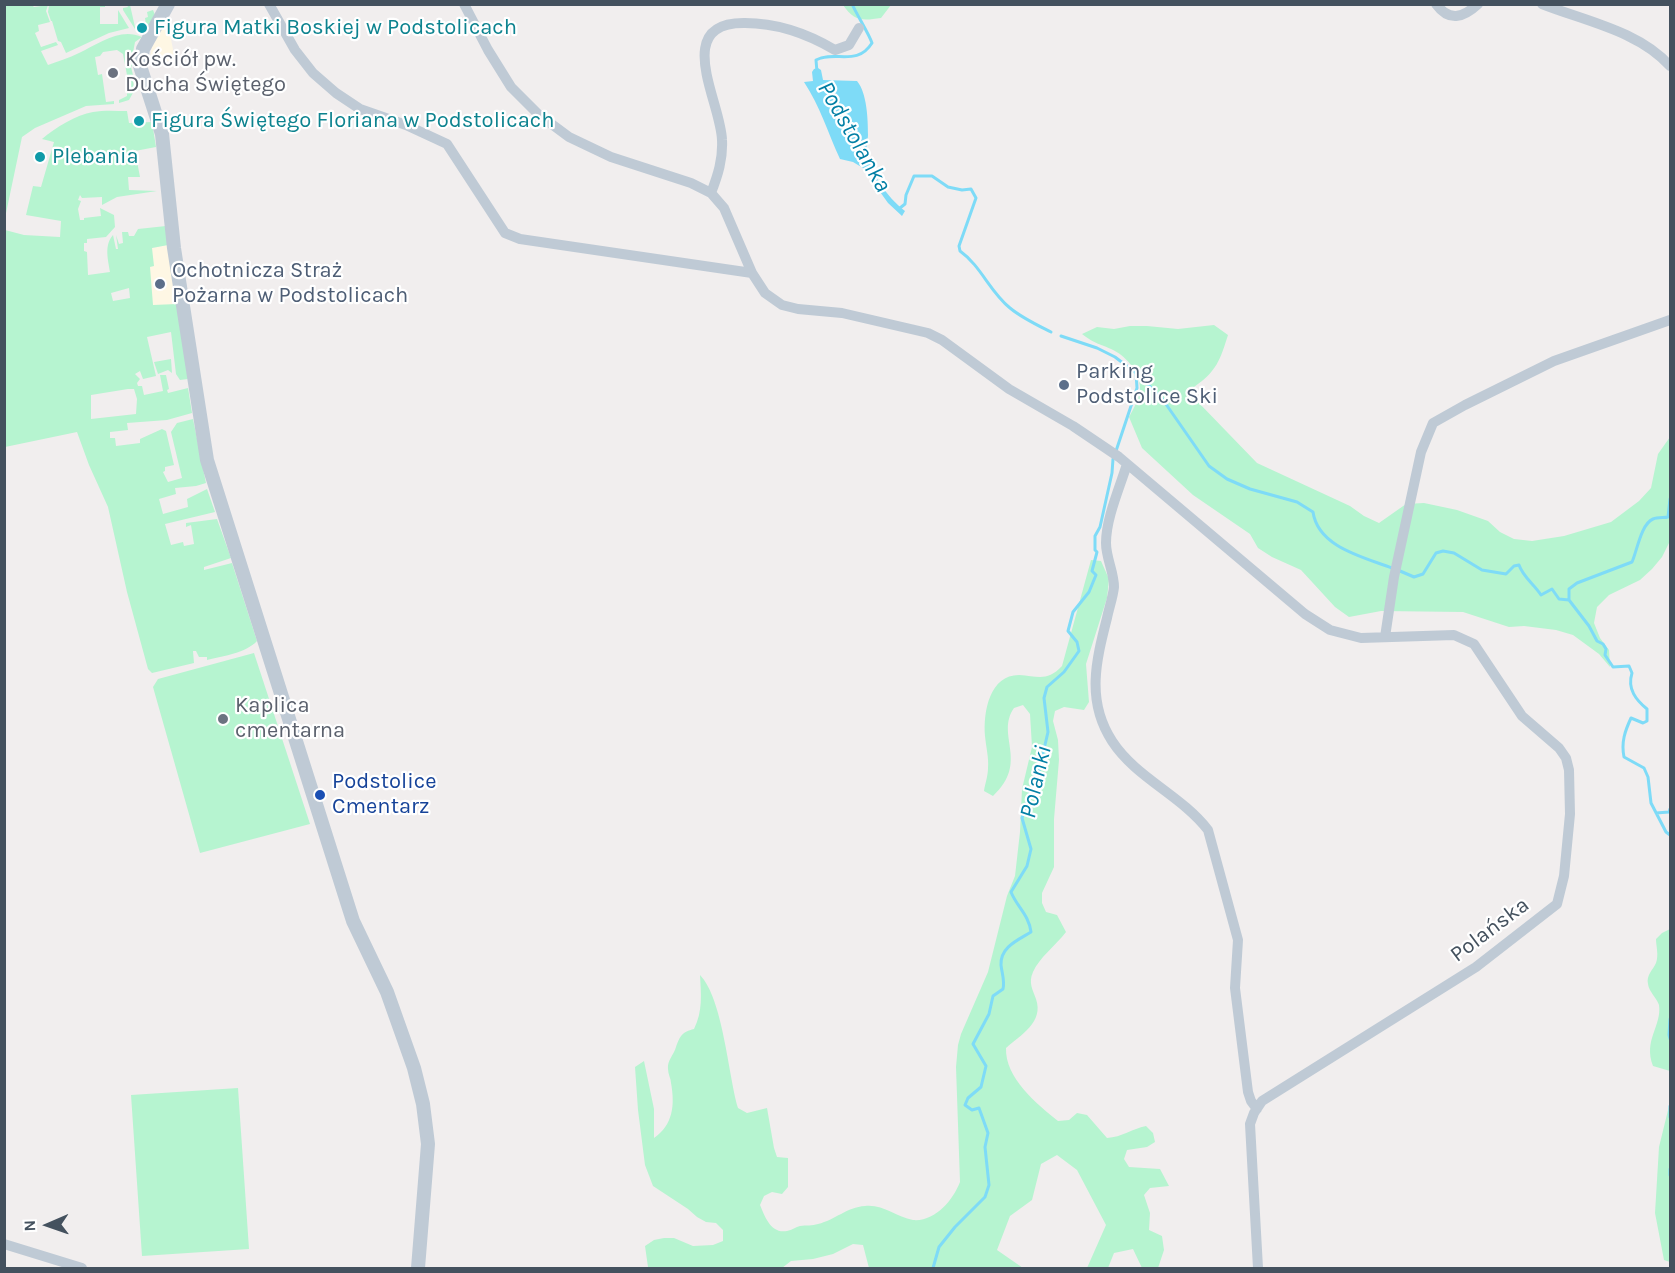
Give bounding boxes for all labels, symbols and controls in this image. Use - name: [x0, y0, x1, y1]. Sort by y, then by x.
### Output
- place label: Figura Matki Boskiej w Podstolicach: [154, 15, 517, 41]
- marker: Figura Matki Boskiej w Podstolicach: [135, 21, 149, 35]
- place label: Kościół pw. Ducha Świętego: [125, 47, 286, 98]
- marker: Kościół pw. Ducha Świętego: [106, 66, 120, 80]
- water label: Podstolanka: [811, 76, 897, 198]
- place label: Figura Świętego Floriana w Podstolicach: [151, 108, 554, 134]
- marker: Figura Świętego Floriana w Podstolicach: [132, 114, 146, 128]
- place label: Plebania: [52, 144, 139, 170]
- marker: Plebania: [33, 150, 47, 164]
- place label: Ochotnicza Straż Pożarna w Podstolicach: [172, 258, 408, 310]
- marker: Ochotnicza Straż Pożarna w Podstolicach: [153, 277, 167, 291]
- place label: Parking Podstolice Ski: [1076, 359, 1218, 410]
- marker: Parking Podstolice Ski: [1057, 378, 1071, 392]
- place label: Kaplica cmentarna: [235, 693, 345, 744]
- marker: Kaplica cmentarna: [216, 712, 230, 726]
- water label: Polanki: [1014, 743, 1058, 821]
- place label: Podstolice Cmentarz: [332, 769, 436, 820]
- marker: Podstolice Cmentarz: [313, 788, 327, 802]
- street label: Polańska: [1445, 892, 1535, 968]
- north arrow: [18, 1195, 78, 1255]
- text: N: [20, 1220, 39, 1232]

